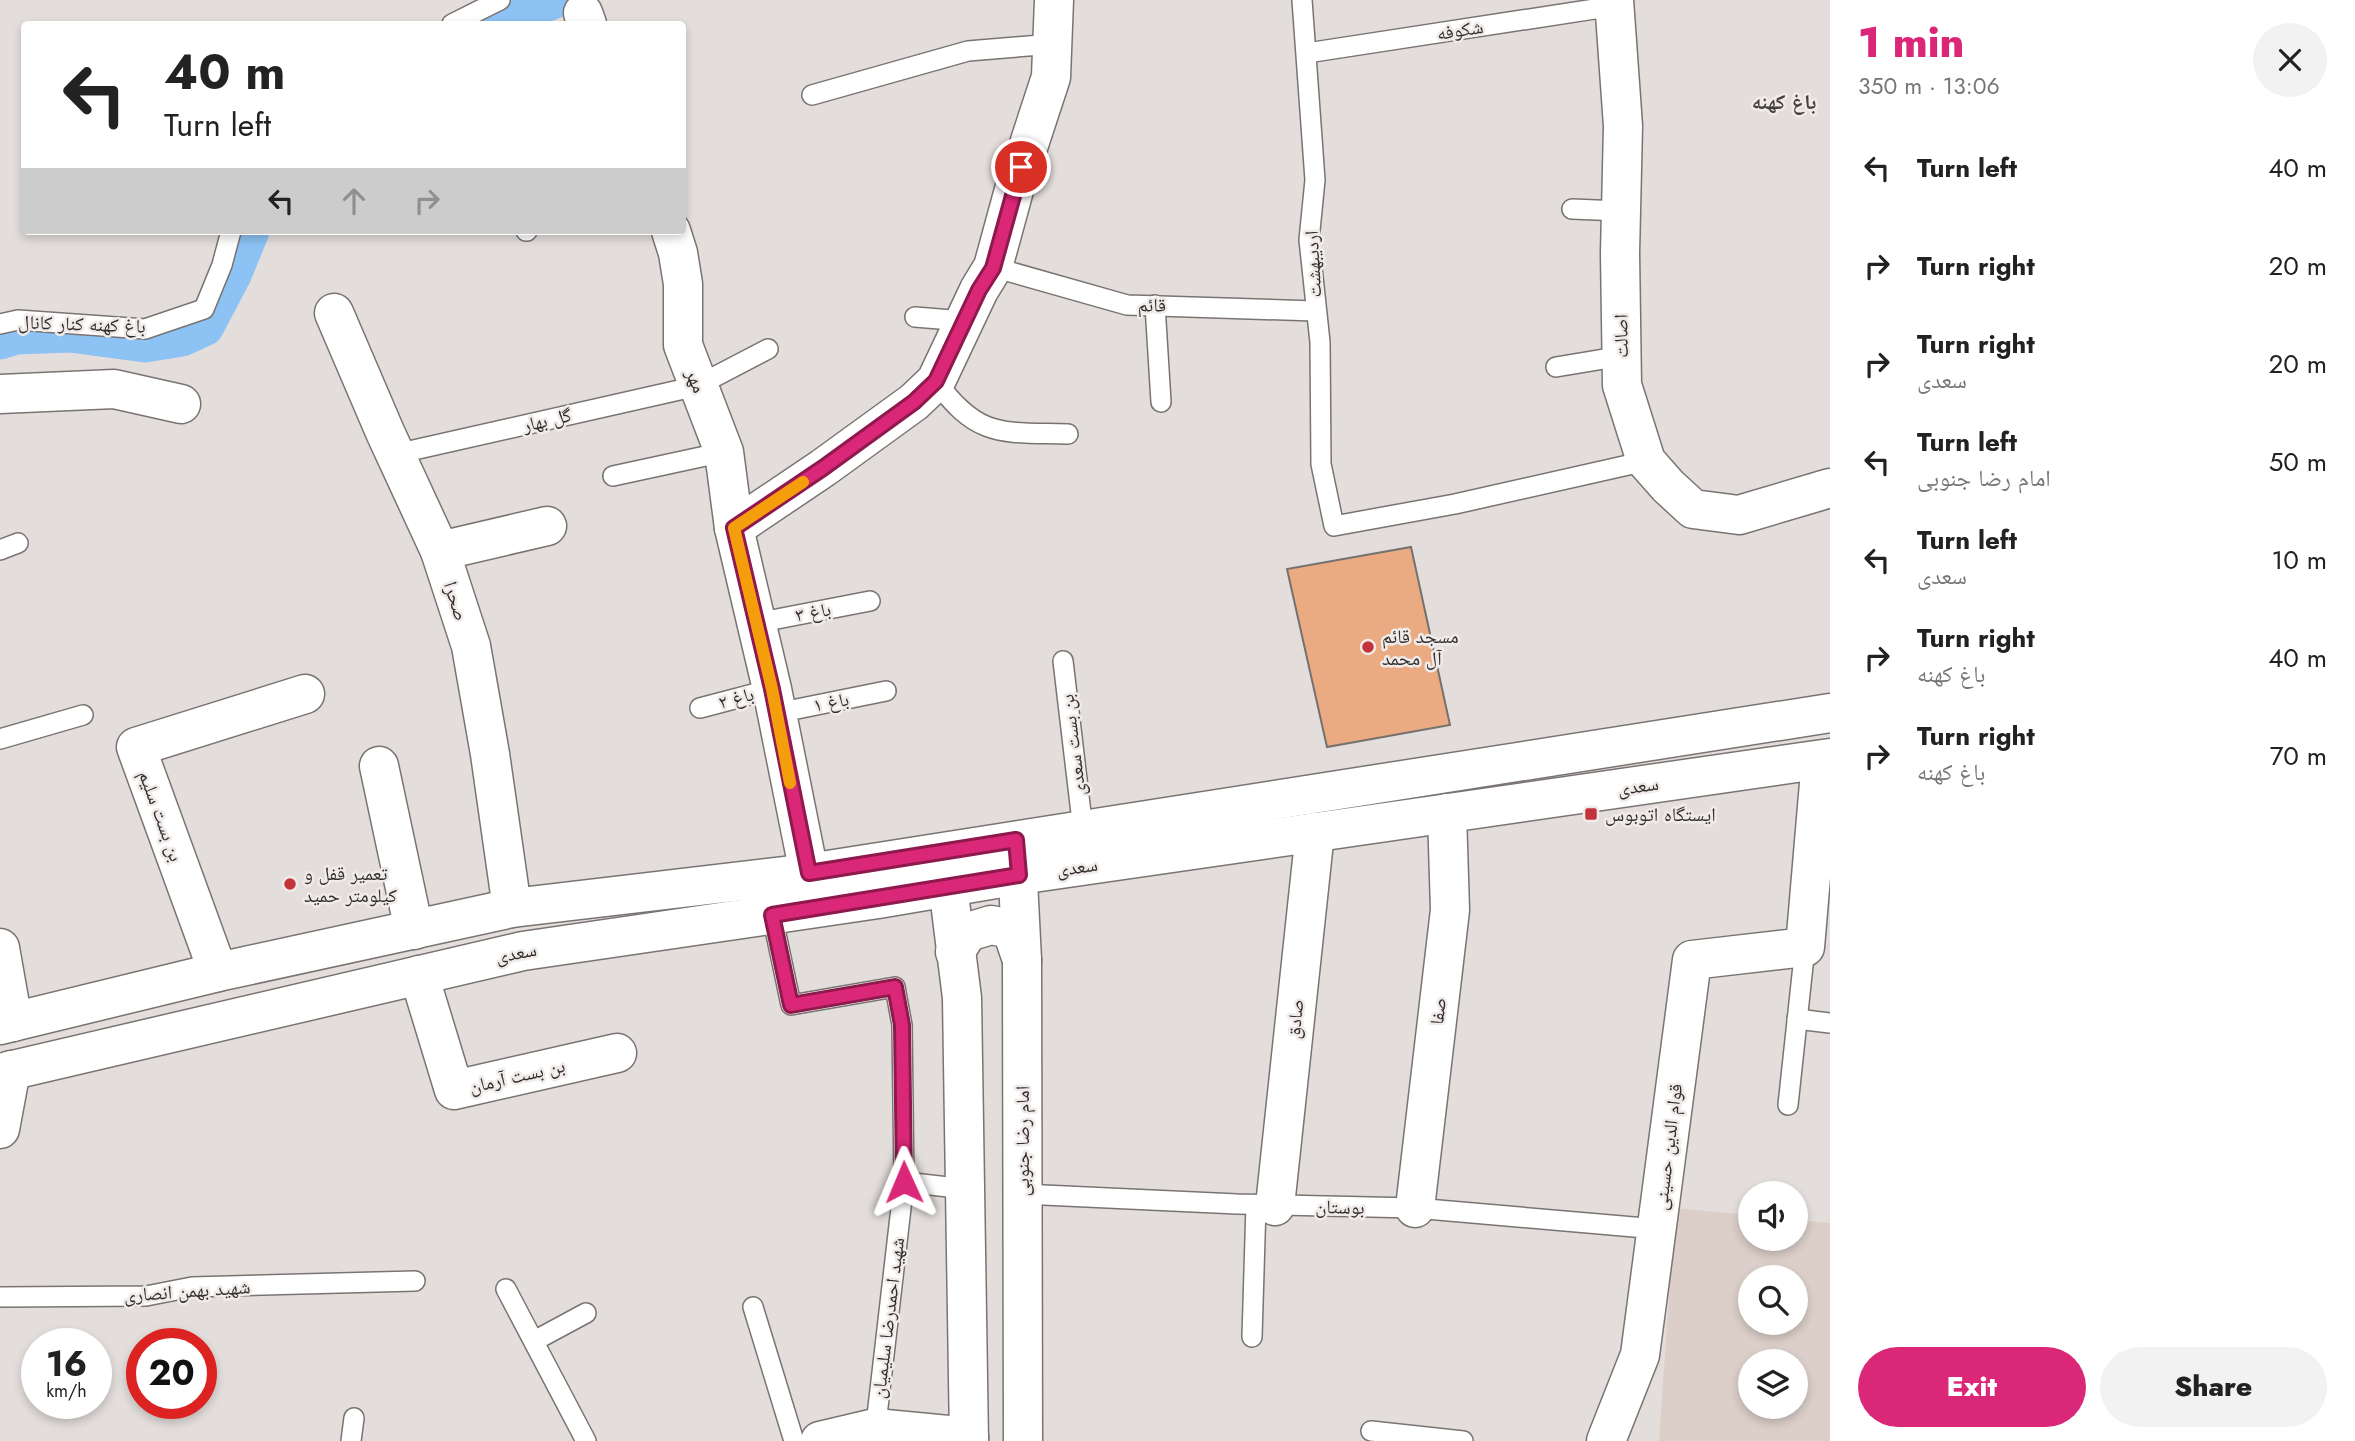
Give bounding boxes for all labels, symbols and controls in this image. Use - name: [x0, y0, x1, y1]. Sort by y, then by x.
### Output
- text: 1 min: [1858, 12, 1964, 73]
- street label: شکوفه: [1435, 13, 1485, 47]
- button: close: [2253, 23, 2327, 97]
- text: 40 m: [164, 37, 286, 107]
- icon: left: [49, 49, 140, 140]
- text: 350 m · 13:06: [1858, 69, 2000, 103]
- district label: باغ کهنه: [1752, 87, 1816, 117]
- text: Turn left: [164, 102, 271, 148]
- pin: [991, 137, 1051, 197]
- icon: arrive: [1002, 148, 1040, 186]
- icon: left: [1858, 149, 1896, 187]
- text: Turn left: [1917, 149, 2017, 187]
- text: 40 m: [2268, 149, 2327, 187]
- icon: left: [262, 182, 300, 220]
- icon: ahead: [335, 182, 373, 220]
- icon: right: [408, 182, 446, 220]
- street label: اردیبهشت: [1298, 230, 1328, 298]
- icon: right: [1858, 247, 1896, 285]
- text: Turn right: [1917, 247, 2035, 285]
- text: 20 m: [2269, 247, 2327, 285]
- street label: قائم: [1138, 291, 1166, 319]
- street label: باغ کهنه کنار کانال: [18, 308, 146, 340]
- street label: اصالت: [1607, 314, 1635, 358]
- text: Turn right: [1917, 325, 2035, 363]
- icon: right: [1858, 345, 1896, 383]
- text: 20 m: [2269, 345, 2327, 383]
- text: سعدی: [1917, 363, 1967, 397]
- street label: مهر: [679, 364, 713, 397]
- street label: گل بهار: [519, 401, 574, 439]
- text: Turn left: [1917, 423, 2017, 461]
- icon: left: [1858, 443, 1896, 481]
- text: 50 m: [2269, 443, 2327, 481]
- text: امام رضا جنوبی: [1917, 461, 2051, 495]
- text: Turn left: [1917, 521, 2017, 559]
- icon: left: [1858, 541, 1896, 579]
- text: 10 m: [2272, 541, 2327, 579]
- text: سعدی: [1917, 559, 1967, 593]
- street label: صحرا: [437, 578, 475, 624]
- street label: باغ ۳: [793, 595, 833, 629]
- text: Turn right: [1917, 619, 2035, 657]
- place label: مسجد قائم آل محمد: [1382, 623, 1459, 672]
- marker: مسجد قائم آل محمد: [1360, 639, 1376, 655]
- icon: right: [1858, 639, 1896, 677]
- text: 40 m: [2268, 639, 2327, 677]
- text: باغ کهنه: [1917, 657, 1985, 691]
- street label: باغ ۲: [715, 680, 757, 716]
- street label: باغ ۱: [811, 685, 851, 719]
- street label: بن بست سعدی: [1053, 693, 1093, 797]
- text: Turn right: [1917, 717, 2035, 755]
- icon: right: [1858, 737, 1896, 775]
- text: 70 m: [2270, 737, 2327, 775]
- text: باغ کهنه: [1917, 755, 1985, 789]
- street label: بن بست سلیم: [132, 767, 190, 865]
- street label: سعدی: [1616, 770, 1660, 802]
- place label: ایستگاه اتوبوس: [1605, 801, 1716, 828]
- marker: ایستگاه اتوبوس: [1583, 806, 1599, 822]
- street label: سعدی: [1055, 851, 1099, 883]
- place label: تعمیر قفل و کیلومتر حمید: [304, 860, 397, 909]
- marker: تعمیر قفل و کیلومتر حمید: [282, 876, 298, 892]
- street label: سعدی: [493, 936, 539, 970]
- street label: صفا: [1423, 996, 1453, 1026]
- street label: صادق: [1279, 998, 1311, 1040]
- street label: بن بست آرمان: [466, 1052, 568, 1100]
- street label: قوام الدین حسینی: [1647, 1082, 1689, 1212]
- street label: امام رضا جنوبی: [1009, 1086, 1036, 1196]
- position arrow: [867, 1145, 941, 1219]
- map controls: [1738, 1181, 1808, 1419]
- button: sound: [1738, 1181, 1808, 1251]
- street label: بوستان: [1315, 1193, 1365, 1221]
- street label: شهید احمدرضا سلیمیان: [865, 1236, 911, 1400]
- button: search: [1738, 1265, 1808, 1335]
- street label: شهید بهمن انصاری: [123, 1273, 251, 1309]
- speed limit sign: 20: [126, 1328, 217, 1419]
- text: 16: [46, 1339, 87, 1389]
- button: Exit: [1858, 1347, 2086, 1427]
- button: Share: [2100, 1347, 2327, 1427]
- button: layers: [1738, 1349, 1808, 1419]
- text: km/h: [46, 1378, 87, 1404]

